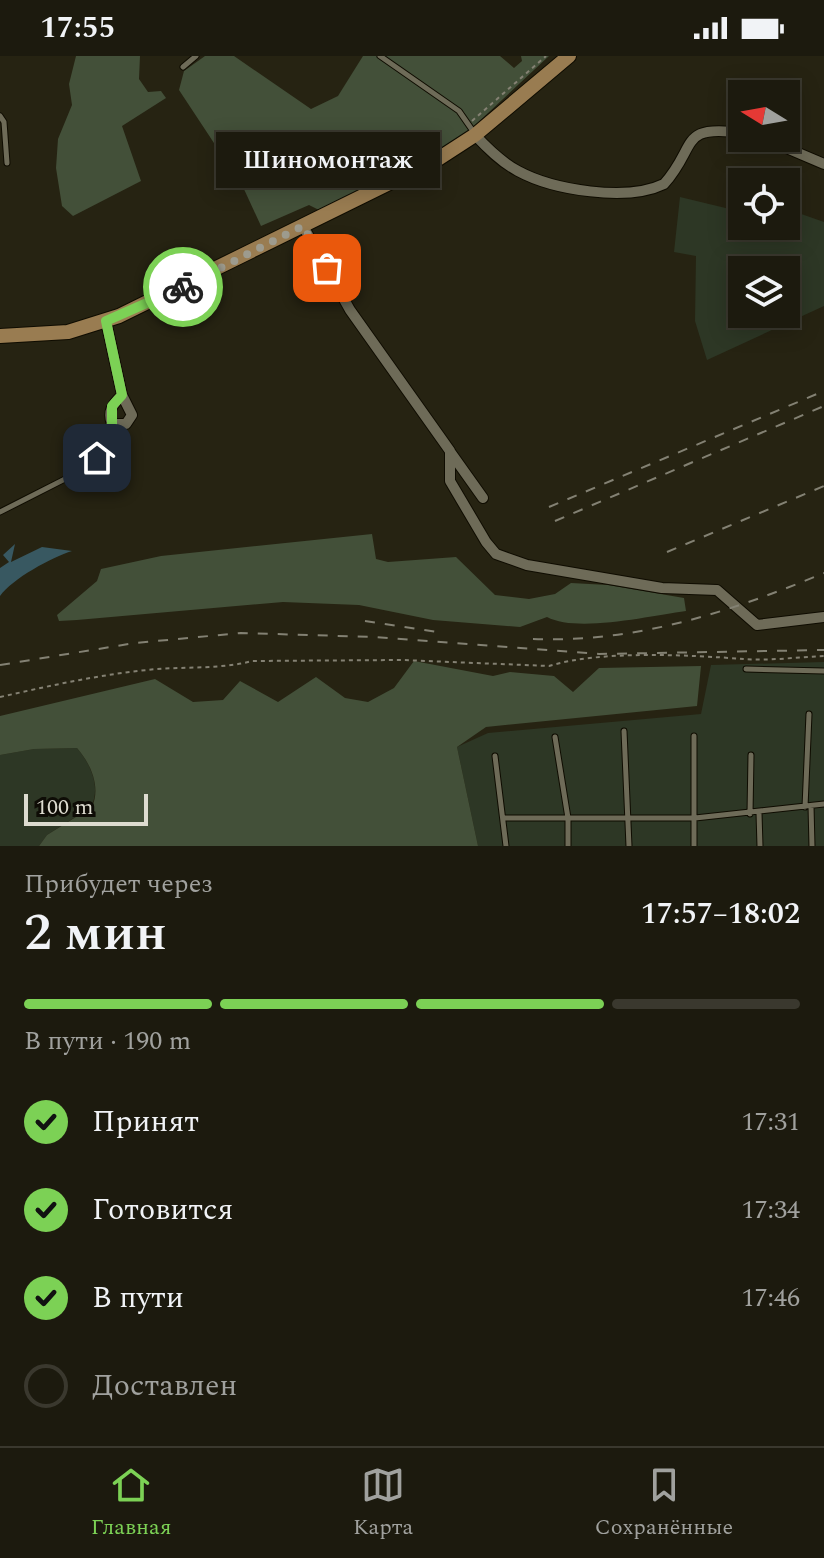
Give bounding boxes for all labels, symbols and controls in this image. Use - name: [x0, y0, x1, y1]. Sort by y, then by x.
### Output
- text: 17:55: [40, 5, 115, 51]
- north arrow: [728, 80, 800, 152]
- map controls: [728, 80, 800, 328]
- callout: Шиномонтаж: [215, 132, 439, 188]
- text: Шиномонтаж: [243, 140, 413, 180]
- button: locate: [728, 168, 800, 240]
- pin: [293, 234, 361, 302]
- icon: bag: [305, 246, 349, 290]
- courier: [143, 247, 223, 327]
- button: layers: [728, 256, 800, 328]
- icon: bike: [161, 265, 205, 309]
- pin: [63, 424, 131, 492]
- icon: home: [75, 436, 119, 480]
- scale bar: [24, 790, 148, 826]
- text: 100 m: [36, 791, 93, 824]
- text: Прибудет через: [24, 864, 213, 904]
- text: 17:57–18:02: [641, 891, 800, 937]
- text: 2 мин: [24, 894, 167, 973]
- text: В пути · 190 m: [24, 1021, 191, 1061]
- text: Принят: [92, 1099, 199, 1145]
- icon: check: [24, 1100, 68, 1144]
- text: 17:31: [741, 1102, 800, 1142]
- text: Готовится: [92, 1187, 233, 1233]
- icon: check: [24, 1188, 68, 1232]
- text: 17:34: [741, 1190, 800, 1230]
- text: В пути: [92, 1275, 184, 1321]
- icon: check: [24, 1276, 68, 1320]
- text: 17:46: [741, 1278, 800, 1318]
- text: Доставлен: [92, 1363, 237, 1409]
- tab: Главная: [91, 1463, 172, 1544]
- tab: Карта: [353, 1463, 413, 1544]
- tab: Сохранённые: [595, 1463, 733, 1544]

